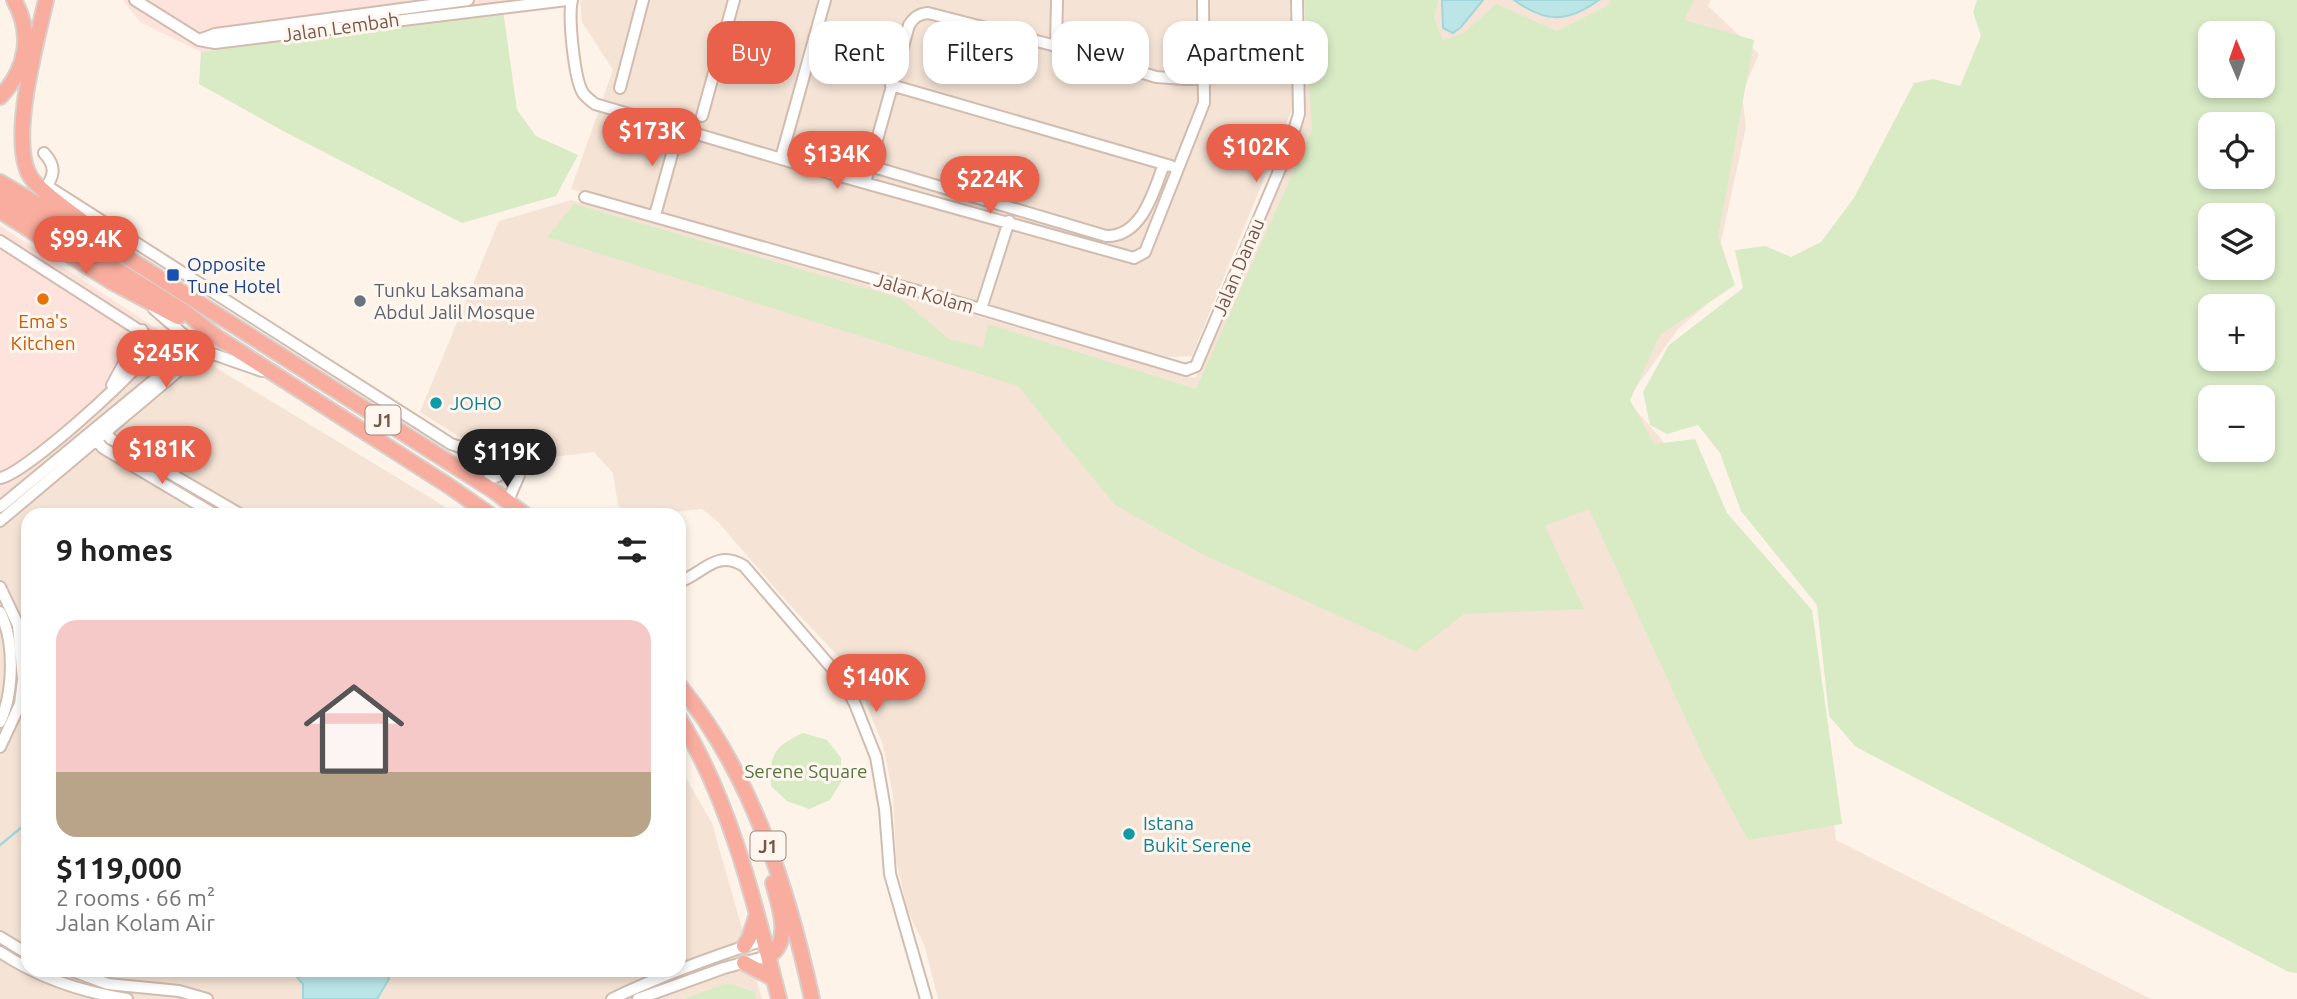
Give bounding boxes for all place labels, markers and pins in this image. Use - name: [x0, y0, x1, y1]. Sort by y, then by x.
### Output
- pin: $173K: [603, 108, 701, 168]
- pin: $102K: [1207, 124, 1305, 184]
- pin: $134K: [788, 132, 886, 191]
- pin: $224K: [941, 156, 1039, 216]
- pin: $99.4K: [29, 216, 143, 276]
- place label: Opposite Tune Hotel: [187, 253, 281, 297]
- marker: Opposite Tune Hotel: [165, 267, 181, 283]
- place label: Tunku Laksamana Abdul Jalil Mosque: [374, 279, 535, 323]
- marker: Ema's Kitchen: [35, 291, 51, 307]
- marker: Tunku Laksamana Abdul Jalil Mosque: [352, 293, 368, 309]
- place label: Ema's Kitchen: [10, 310, 76, 354]
- pin: $245K: [117, 330, 215, 390]
- place label: JOHO: [450, 392, 502, 414]
- marker: JOHO: [428, 395, 444, 411]
- pin: $181K: [113, 426, 211, 486]
- pin: $119K: [458, 430, 556, 489]
- pin: $140K: [827, 654, 925, 714]
- place label: Istana Bukit Serene: [1143, 812, 1251, 856]
- marker: Istana Bukit Serene: [1121, 826, 1137, 842]

